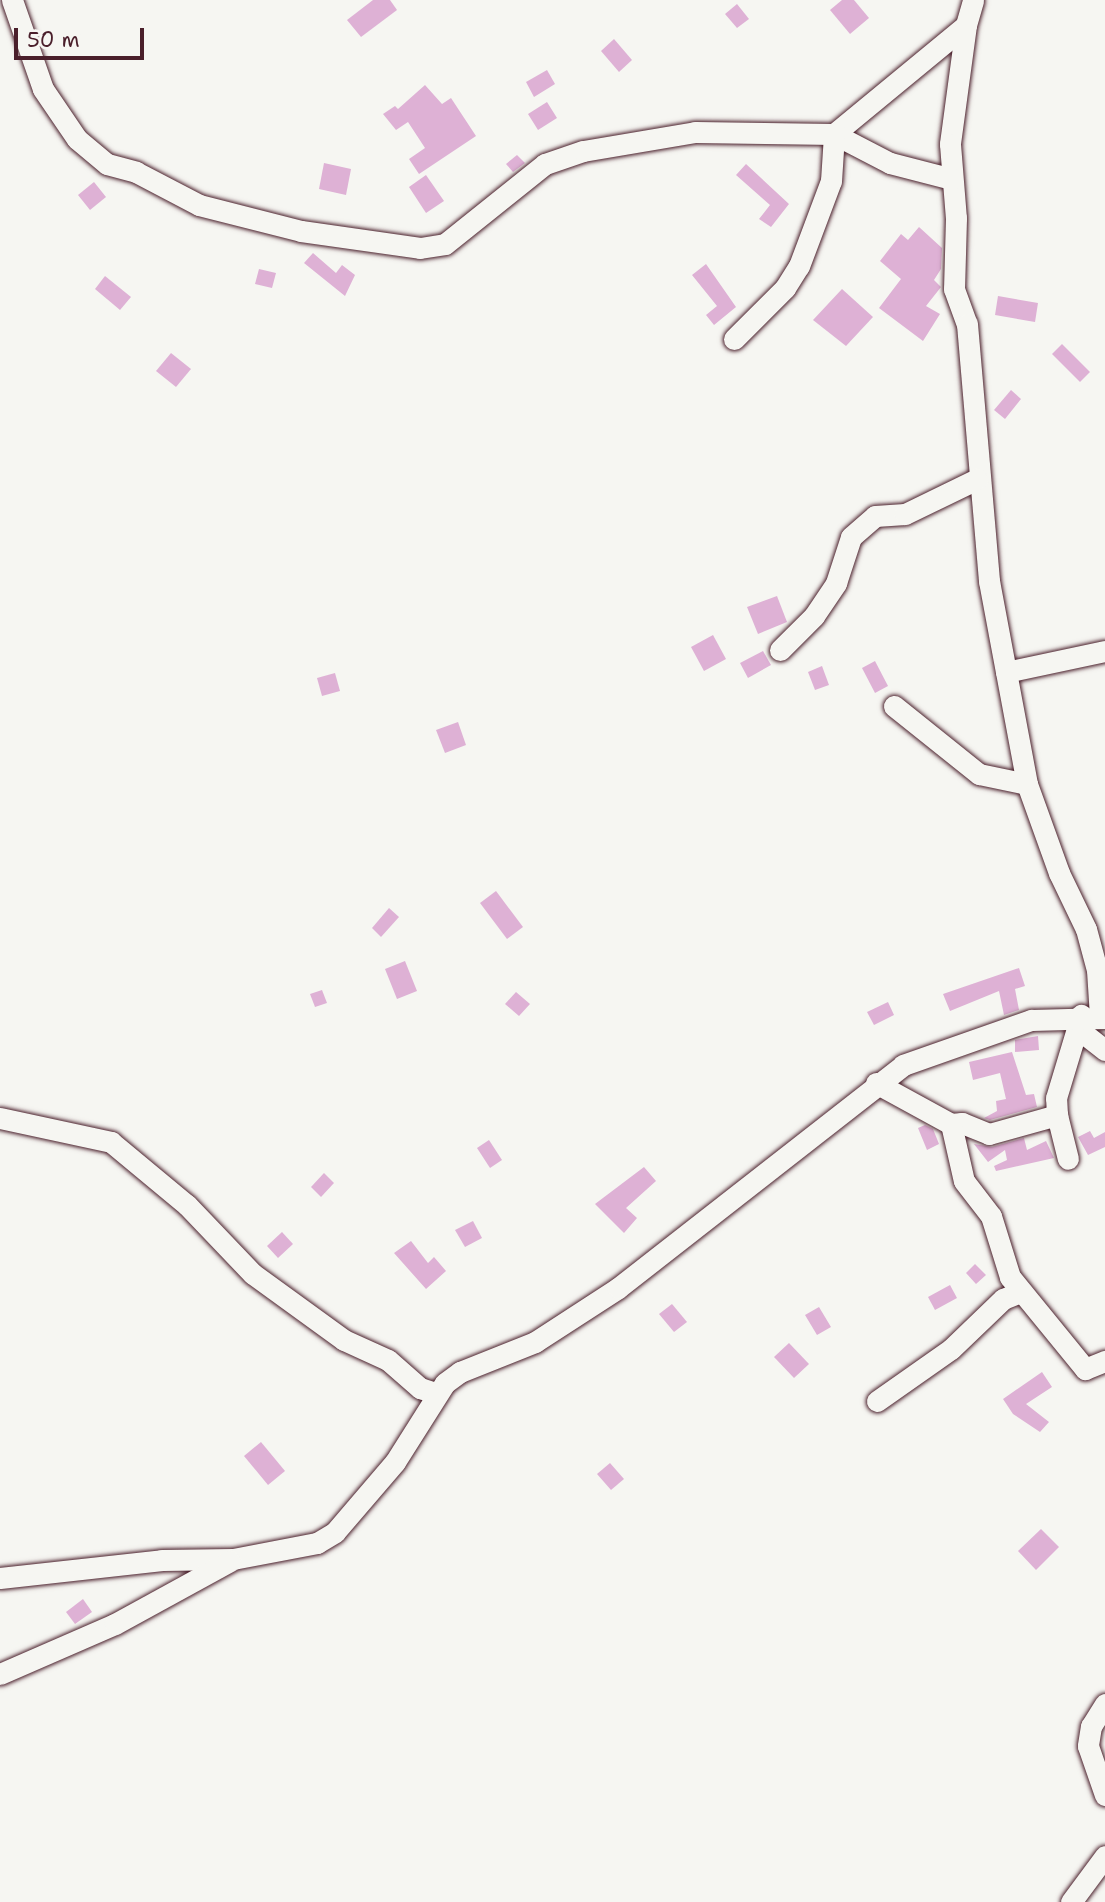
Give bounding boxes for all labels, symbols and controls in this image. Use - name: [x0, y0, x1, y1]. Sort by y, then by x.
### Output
- scale bar: [18, 14, 147, 58]
- text: 50 m: [27, 26, 80, 54]

